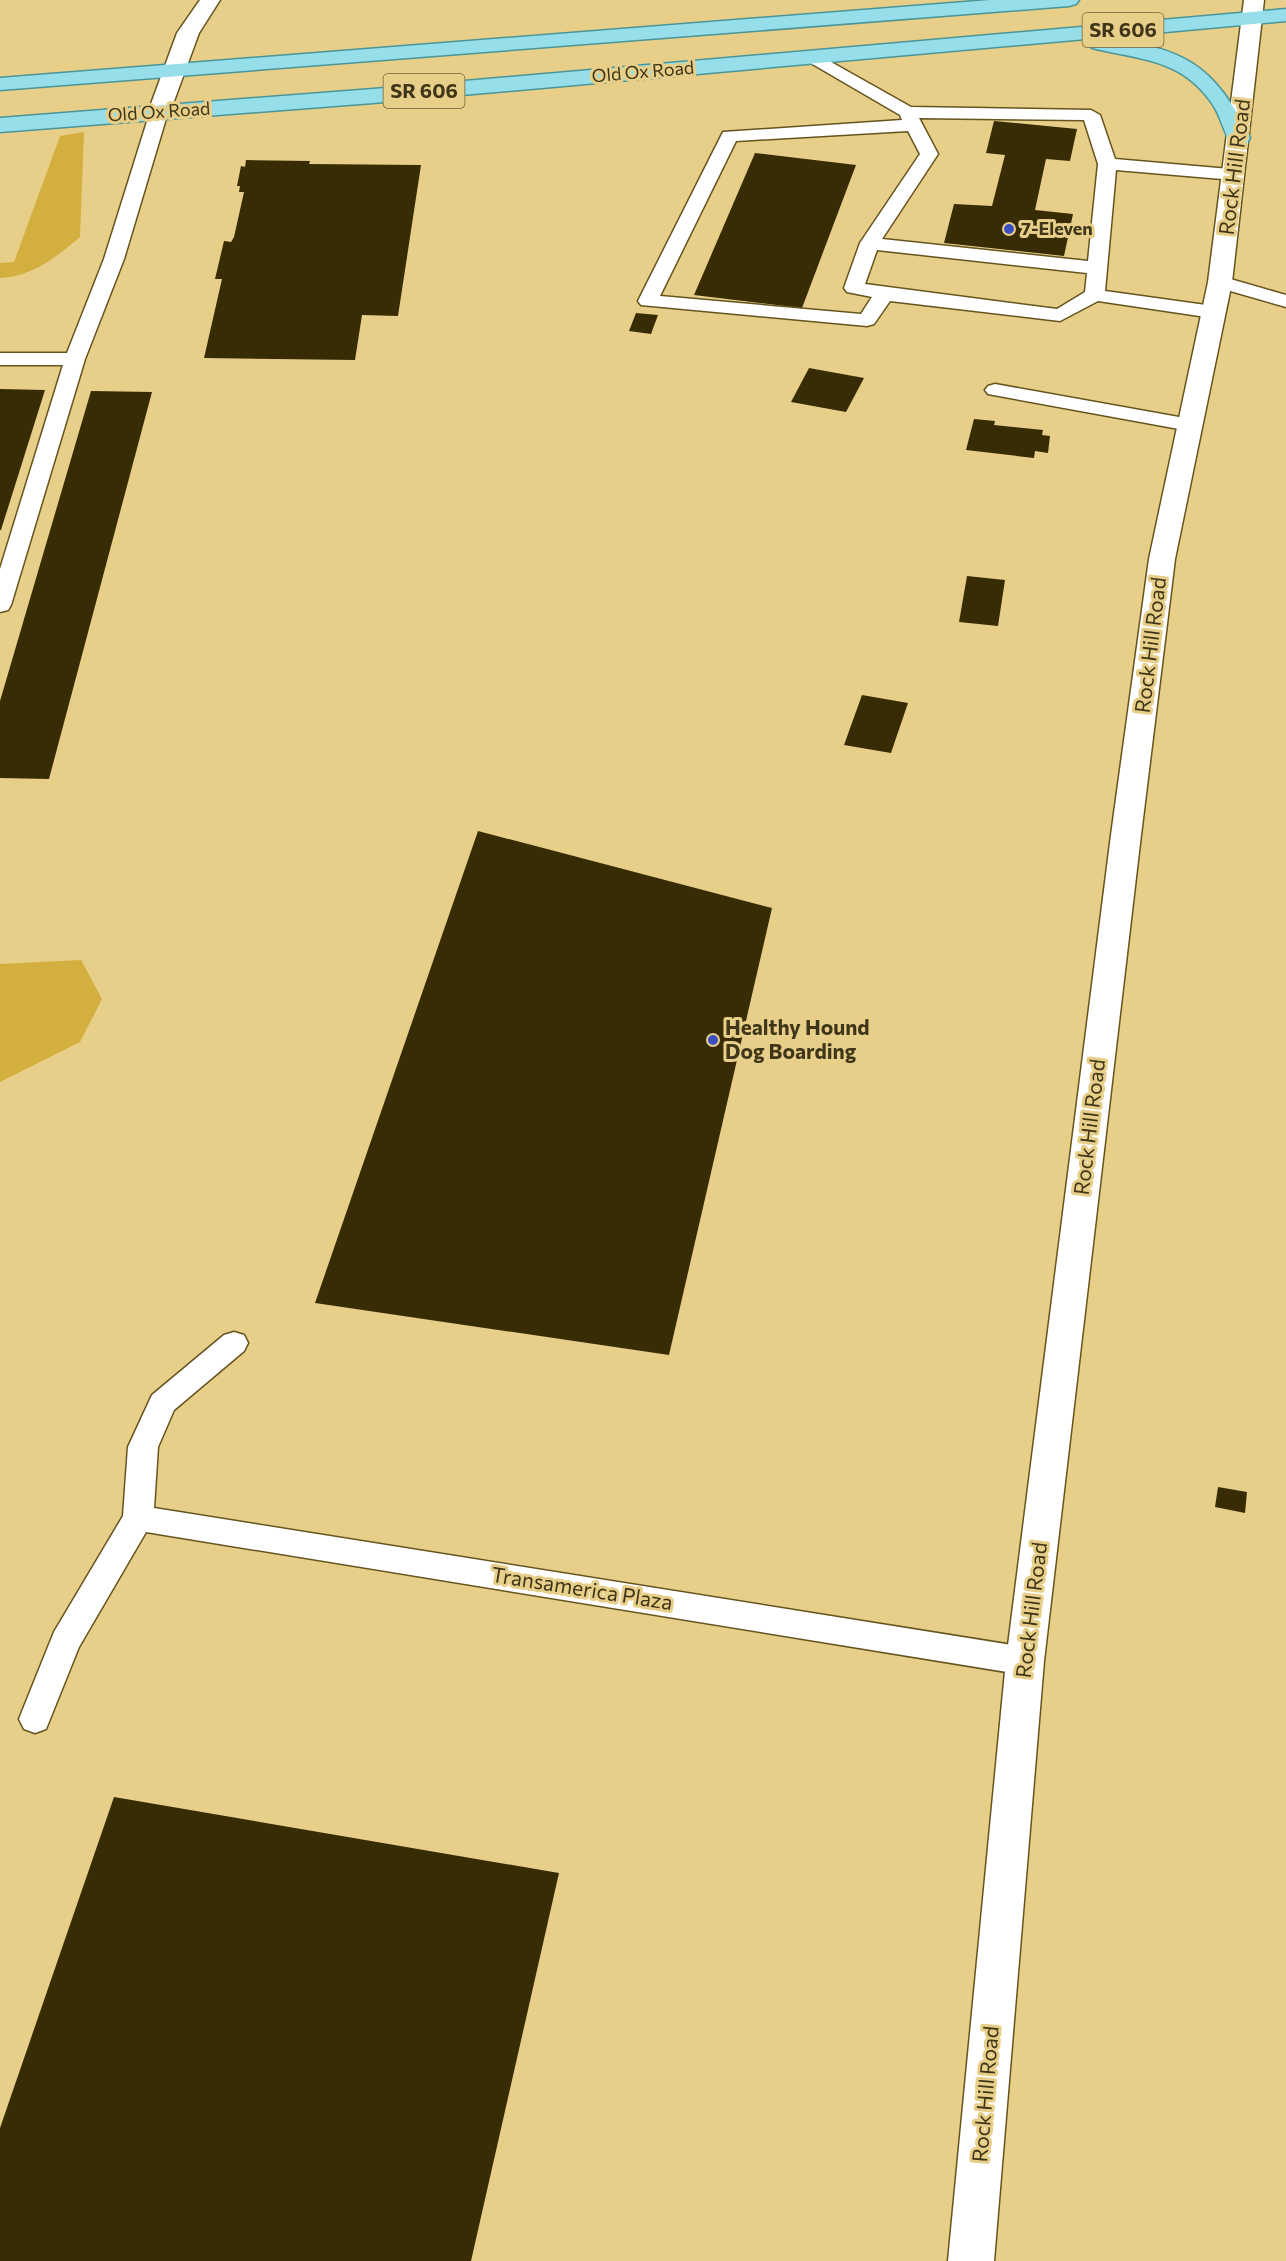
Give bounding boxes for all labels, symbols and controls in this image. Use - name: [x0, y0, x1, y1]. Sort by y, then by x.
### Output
- road number: SR 606: [1082, 13, 1164, 47]
- street label: Old Ox Road: [591, 56, 695, 86]
- road number: SR 606: [384, 74, 464, 108]
- street label: Old Ox Road: [107, 96, 211, 126]
- street label: Rock Hill Road: [1213, 98, 1254, 236]
- place label: 7-Eleven: [1021, 217, 1093, 239]
- marker: 7-Eleven: [1002, 222, 1016, 236]
- street label: Rock Hill Road: [1129, 576, 1170, 714]
- place label: Healthy Hound Dog Boarding: [725, 1014, 870, 1063]
- marker: Healthy Hound Dog Boarding: [706, 1033, 720, 1047]
- street label: Rock Hill Road: [1068, 1058, 1109, 1196]
- street label: Rock Hill Road: [1010, 1541, 1051, 1679]
- street label: Transamerica Plaza: [490, 1561, 675, 1614]
- street label: Rock Hill Road: [966, 2025, 1003, 2163]

